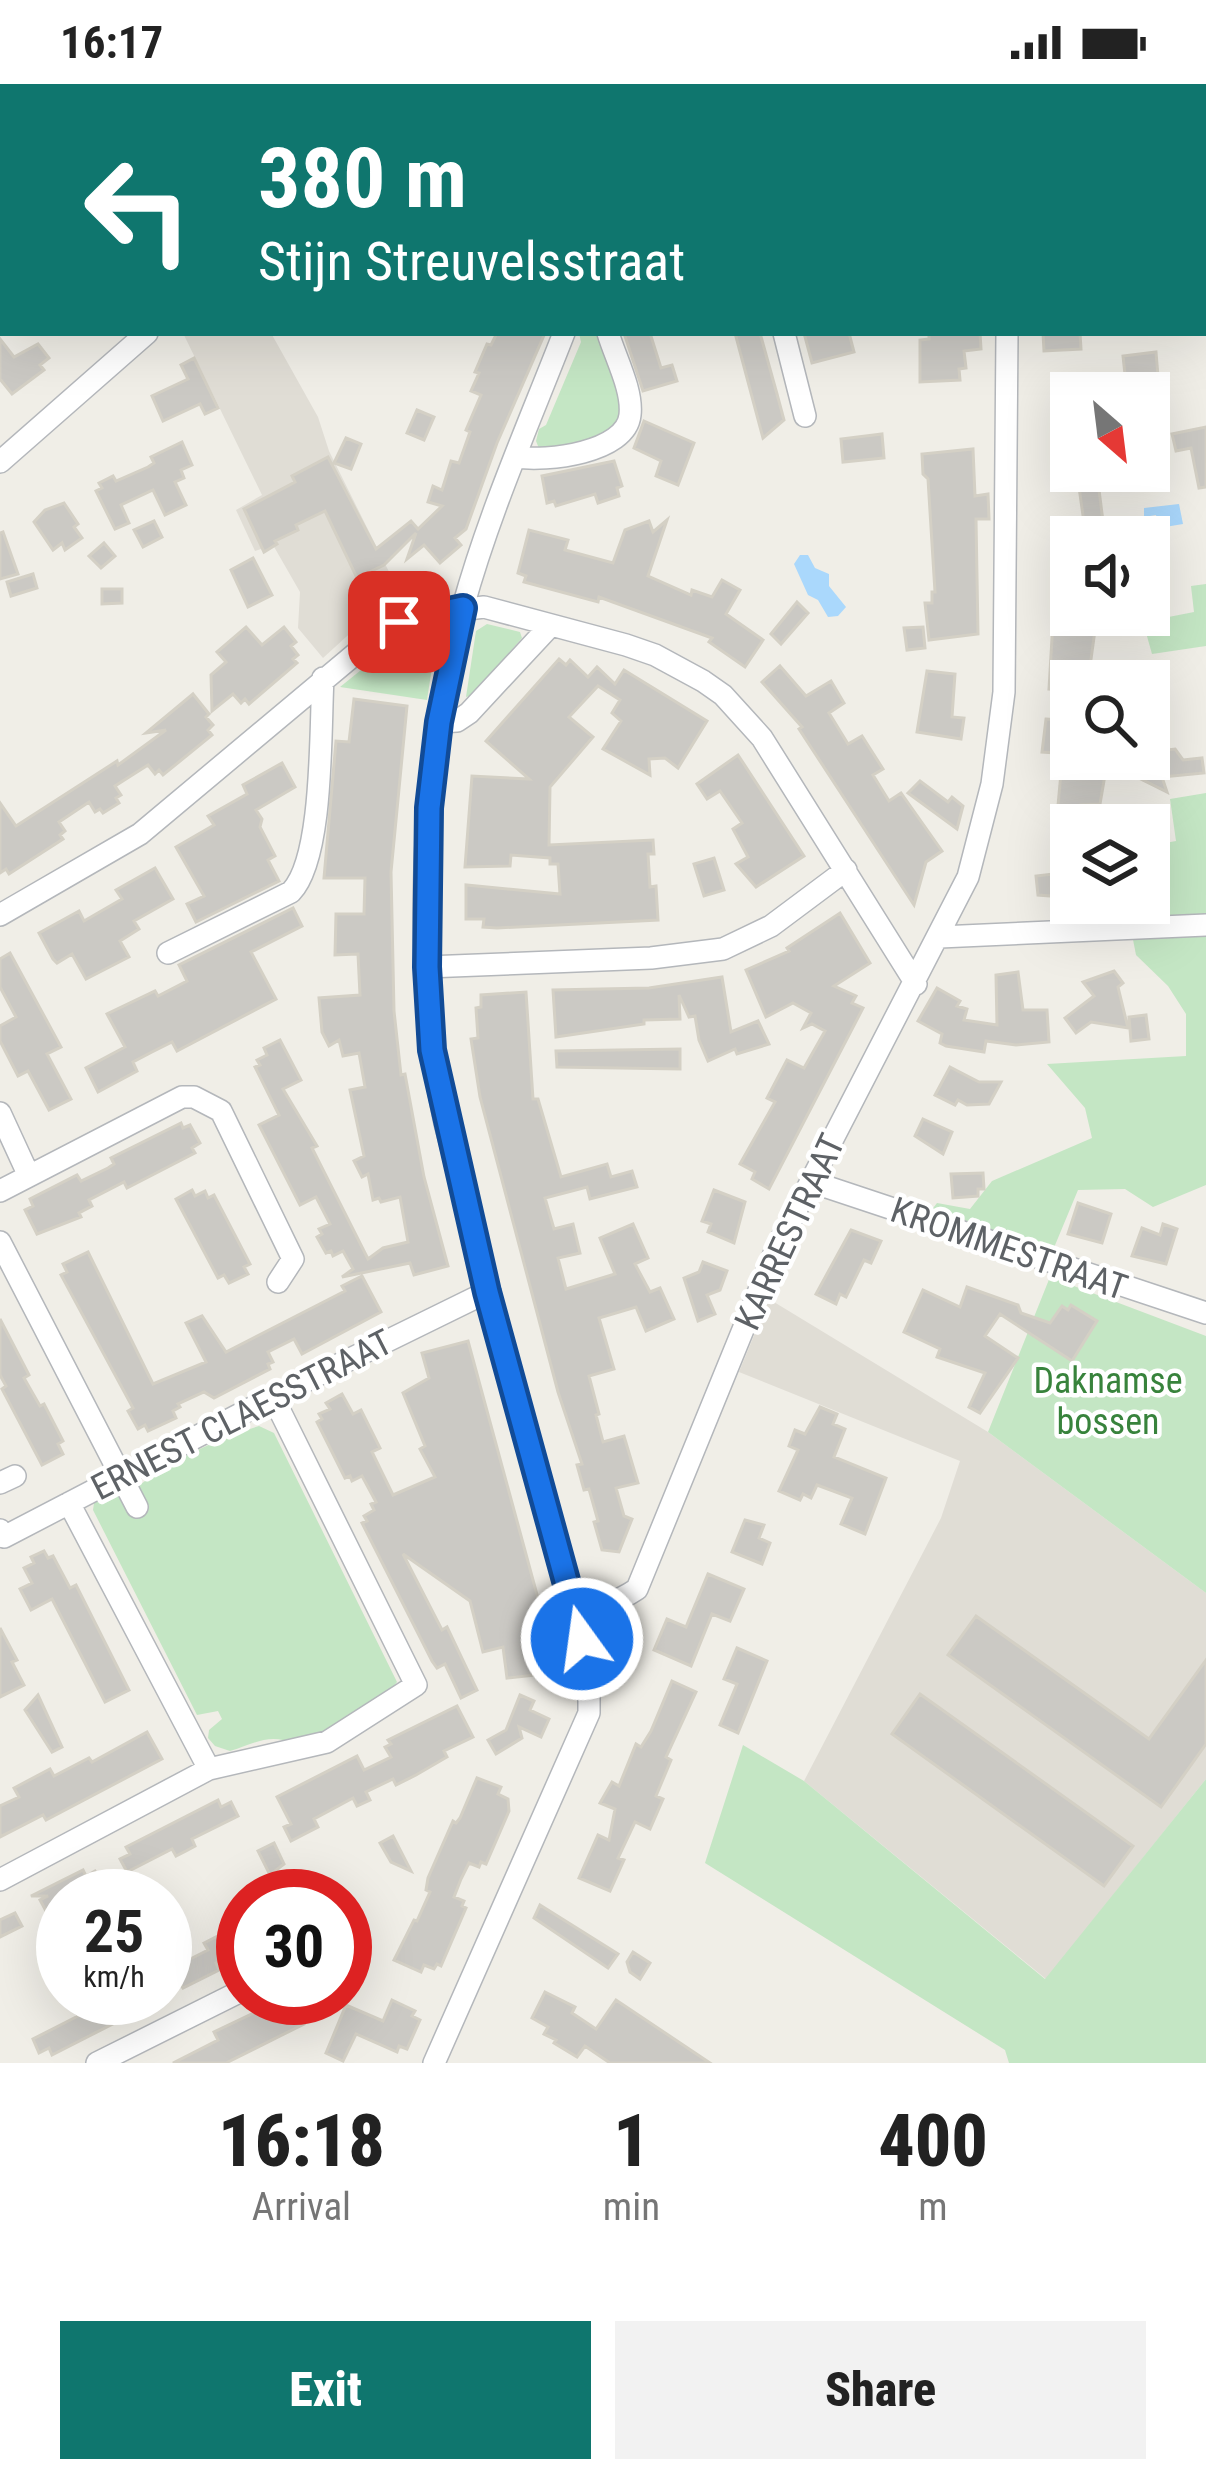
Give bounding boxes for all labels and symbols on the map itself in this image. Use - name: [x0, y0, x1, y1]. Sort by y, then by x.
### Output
- north arrow: [1050, 372, 1170, 492]
- pin: [348, 571, 450, 673]
- street label: KARRESTRAAT: [726, 1128, 854, 1336]
- street label: KROMMESTRAAT: [885, 1189, 1133, 1309]
- street label: ERNEST CLAESSTRAAT: [85, 1321, 399, 1509]
- park label: Daknamse bossen: [1033, 1360, 1183, 1443]
- position arrow: [519, 1576, 645, 1702]
- speed limit sign: 30: [216, 1869, 372, 2025]

